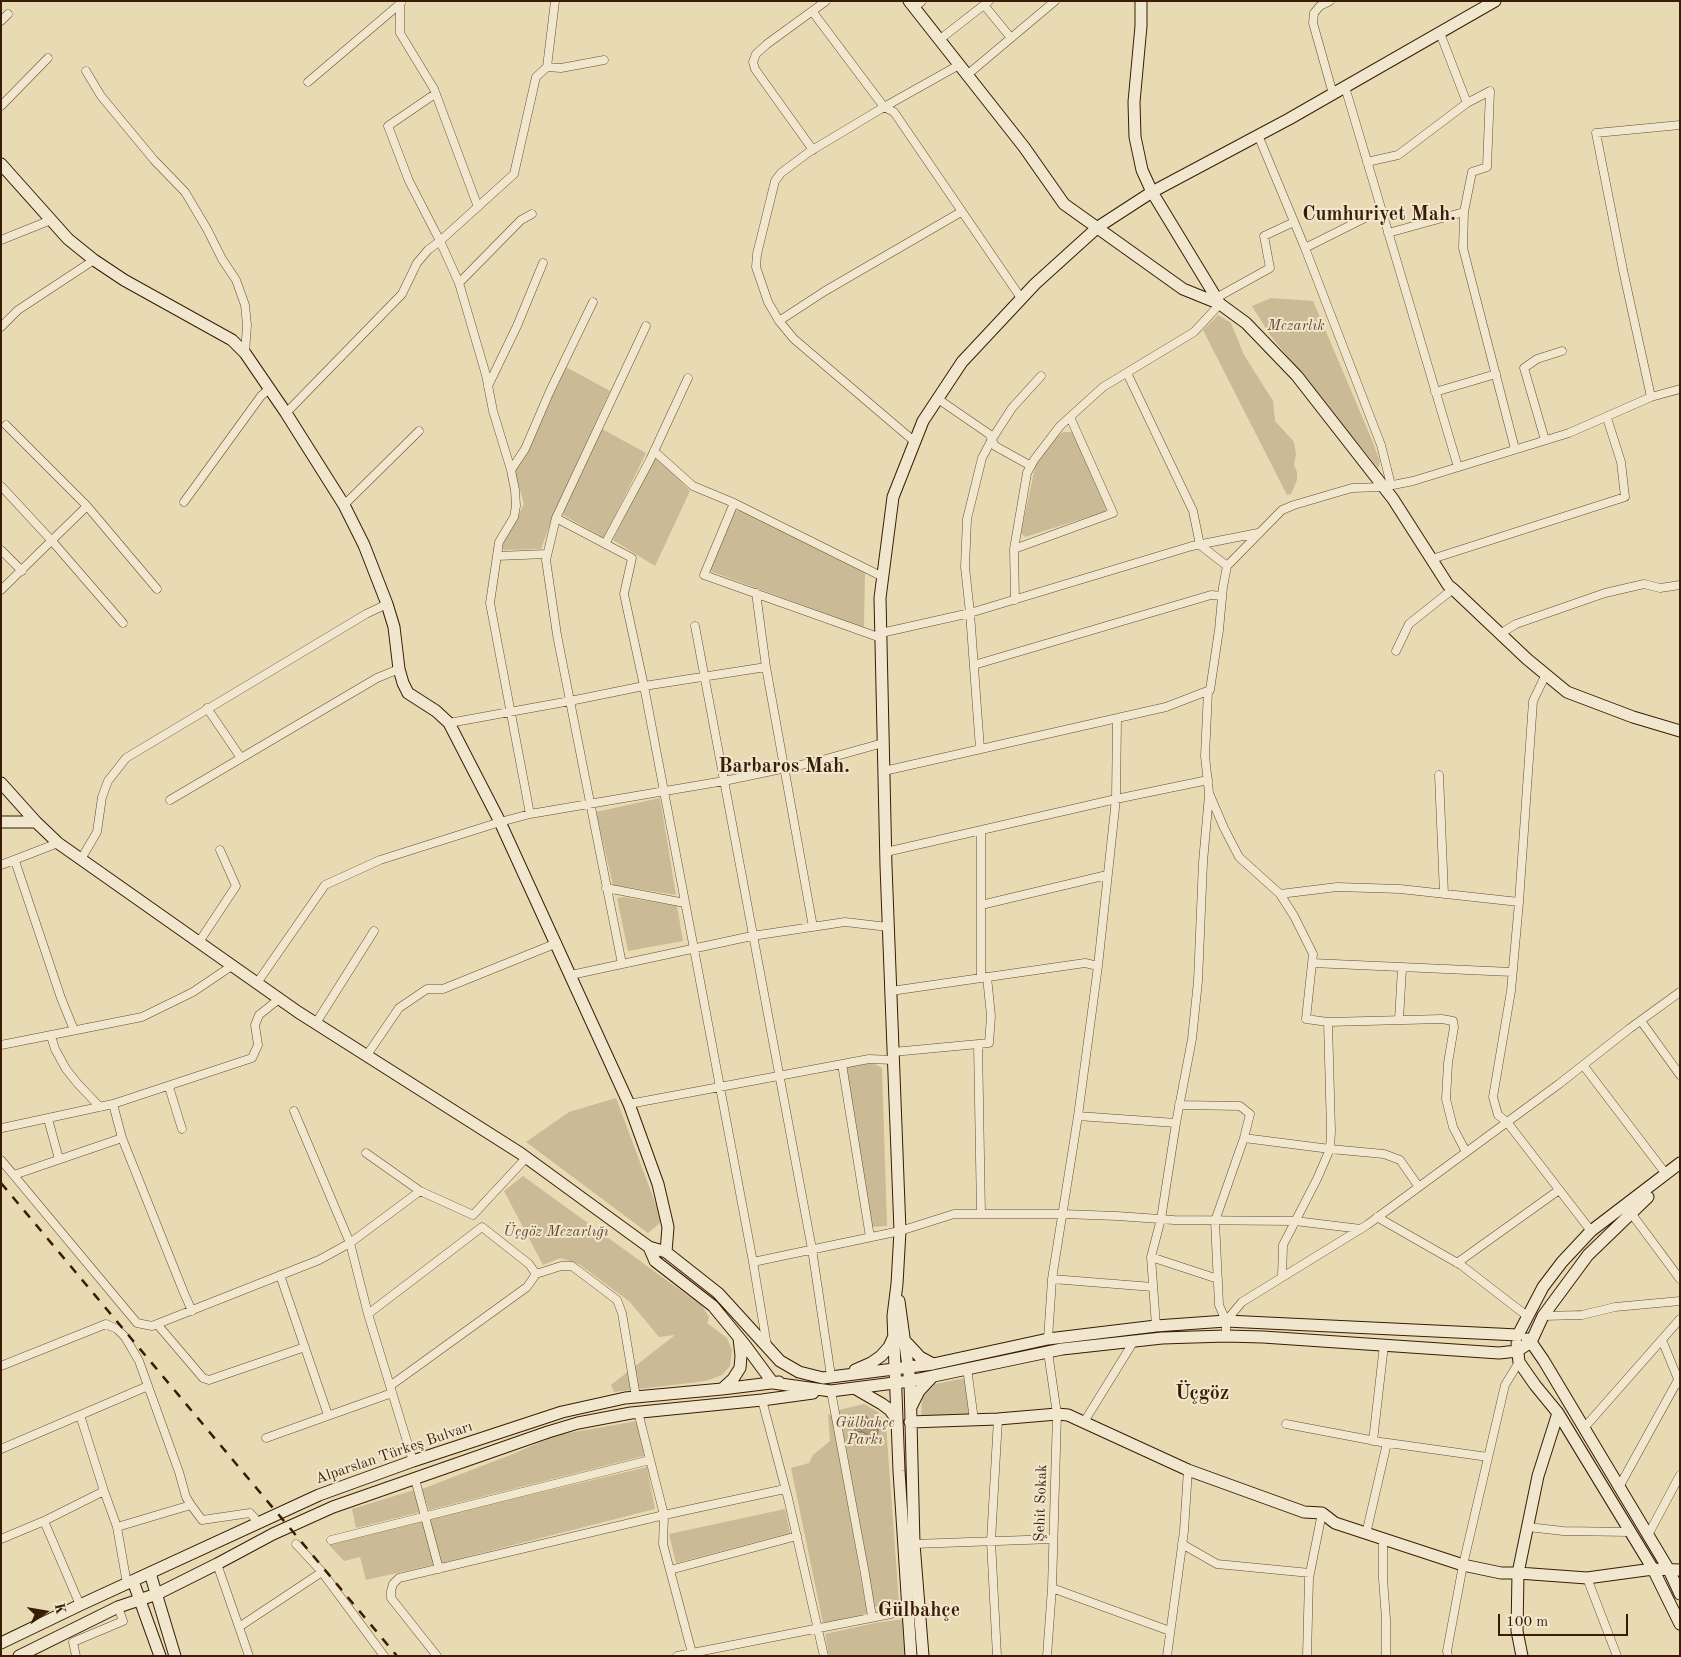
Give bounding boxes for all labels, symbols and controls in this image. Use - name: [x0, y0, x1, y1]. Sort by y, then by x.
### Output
- district label: Cumhuriyet Mah.: [1302, 203, 1456, 227]
- park label: Mezarlık: [1267, 317, 1325, 335]
- district label: Barbaros Mah.: [718, 755, 850, 779]
- park label: Üçgöz Mezarlığı: [503, 1223, 609, 1241]
- district label: Üçgöz: [1175, 1382, 1229, 1406]
- park label: Gülbahçe Parkı: [835, 1414, 895, 1449]
- street label: Alparslan Türkeş Bulvarı: [313, 1418, 475, 1488]
- street label: Şehit Sokak: [1031, 1464, 1051, 1542]
- north arrow: [20, 1587, 70, 1637]
- district label: Gülbahçe: [878, 1599, 960, 1623]
- text: K: [52, 1602, 68, 1615]
- scale bar: [1501, 1604, 1631, 1636]
- text: 100 m: [1506, 1615, 1548, 1630]

